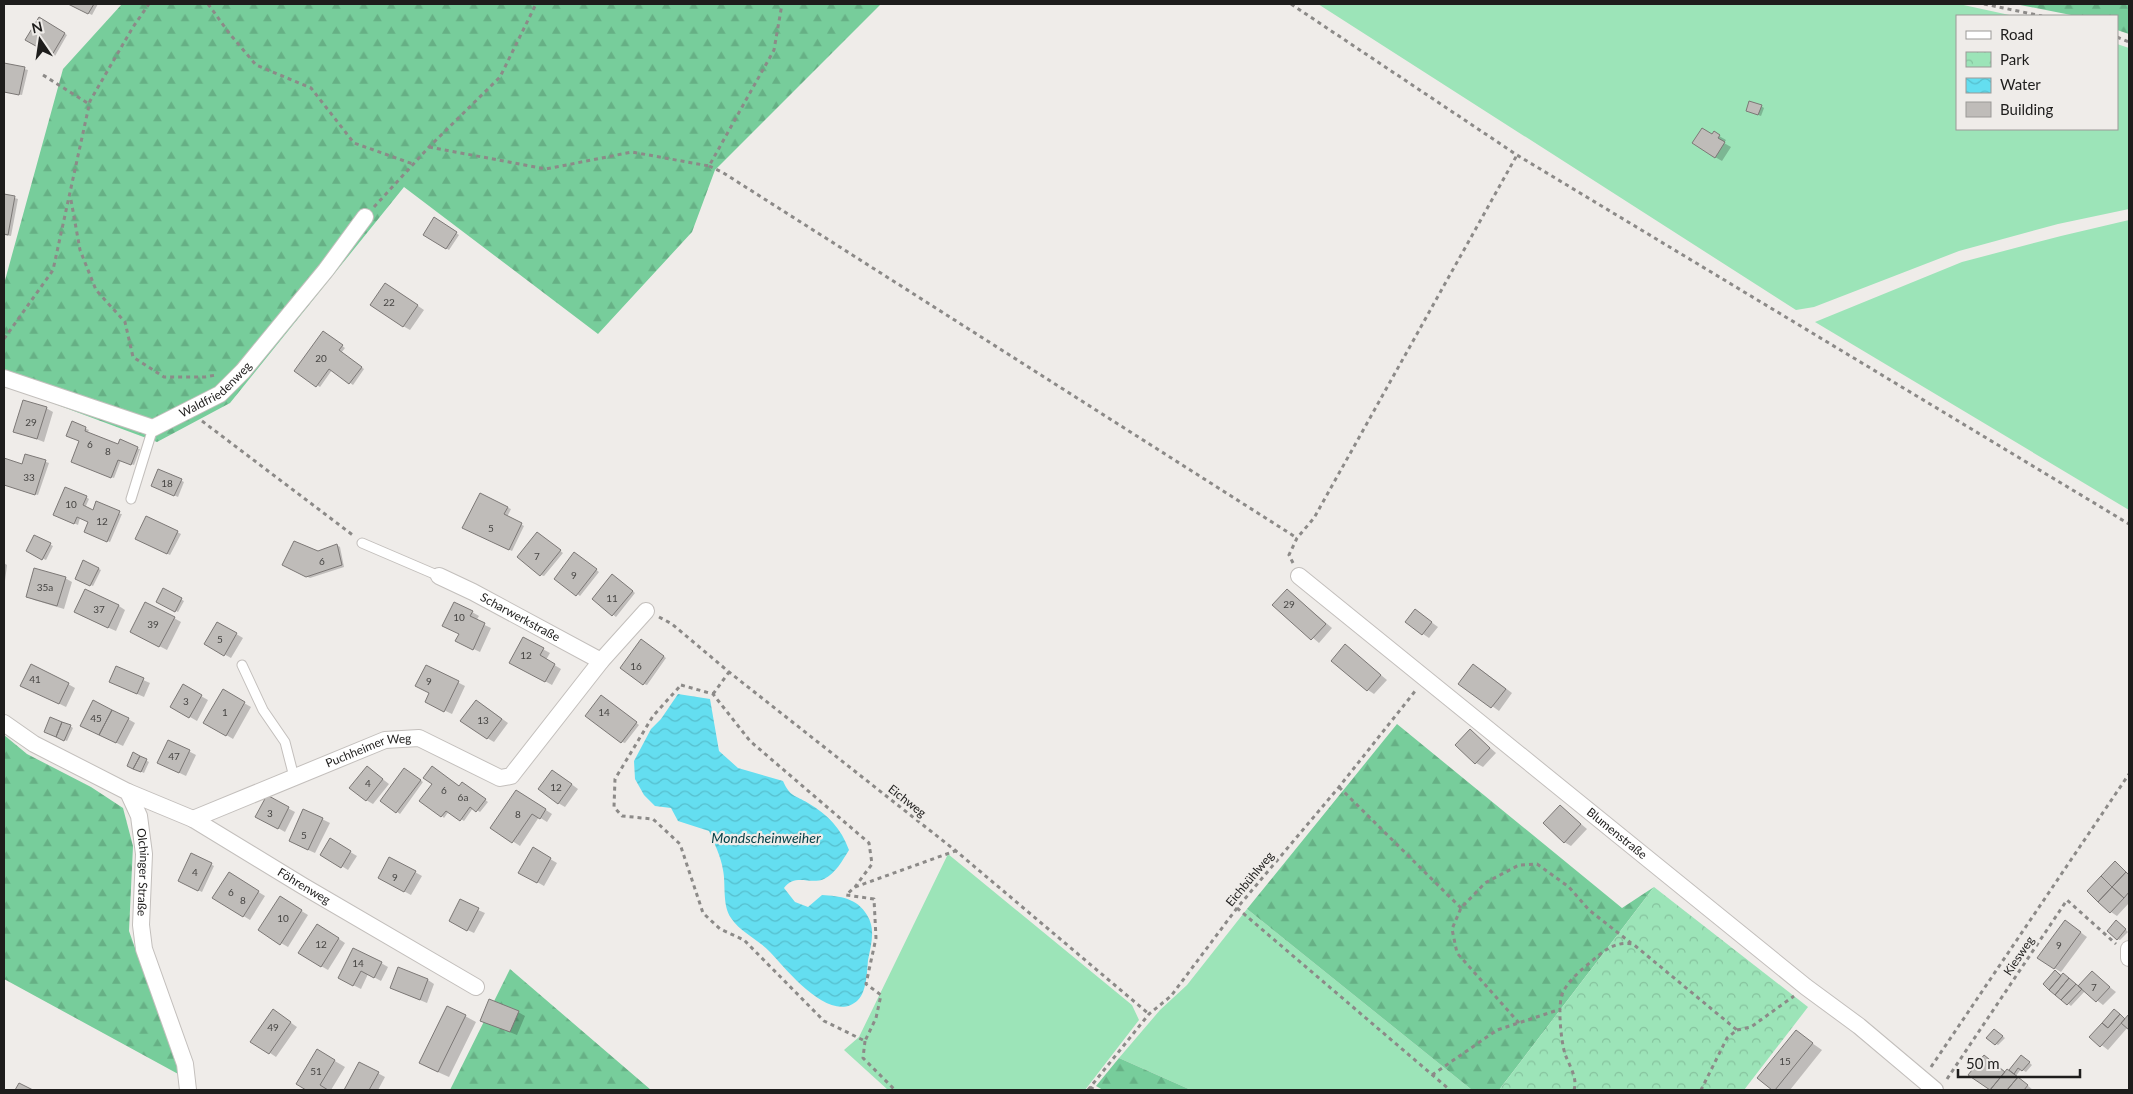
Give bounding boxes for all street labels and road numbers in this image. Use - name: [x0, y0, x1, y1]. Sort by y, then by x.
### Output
- street label: Waldfriedenweg: [177, 359, 254, 420]
- street label: Scharwerkstraße: [478, 589, 563, 645]
- street label: Puchheimer Weg: [323, 730, 412, 771]
- street label: Eichweg: [885, 781, 929, 820]
- street label: Blumenstraße: [1584, 804, 1650, 862]
- street label: Olchinger Straße: [134, 827, 152, 916]
- street label: Eichbühlweg: [1222, 848, 1277, 909]
- street label: Föhrenweg: [275, 864, 333, 907]
- street label: Kiesweg: [2000, 933, 2037, 978]

